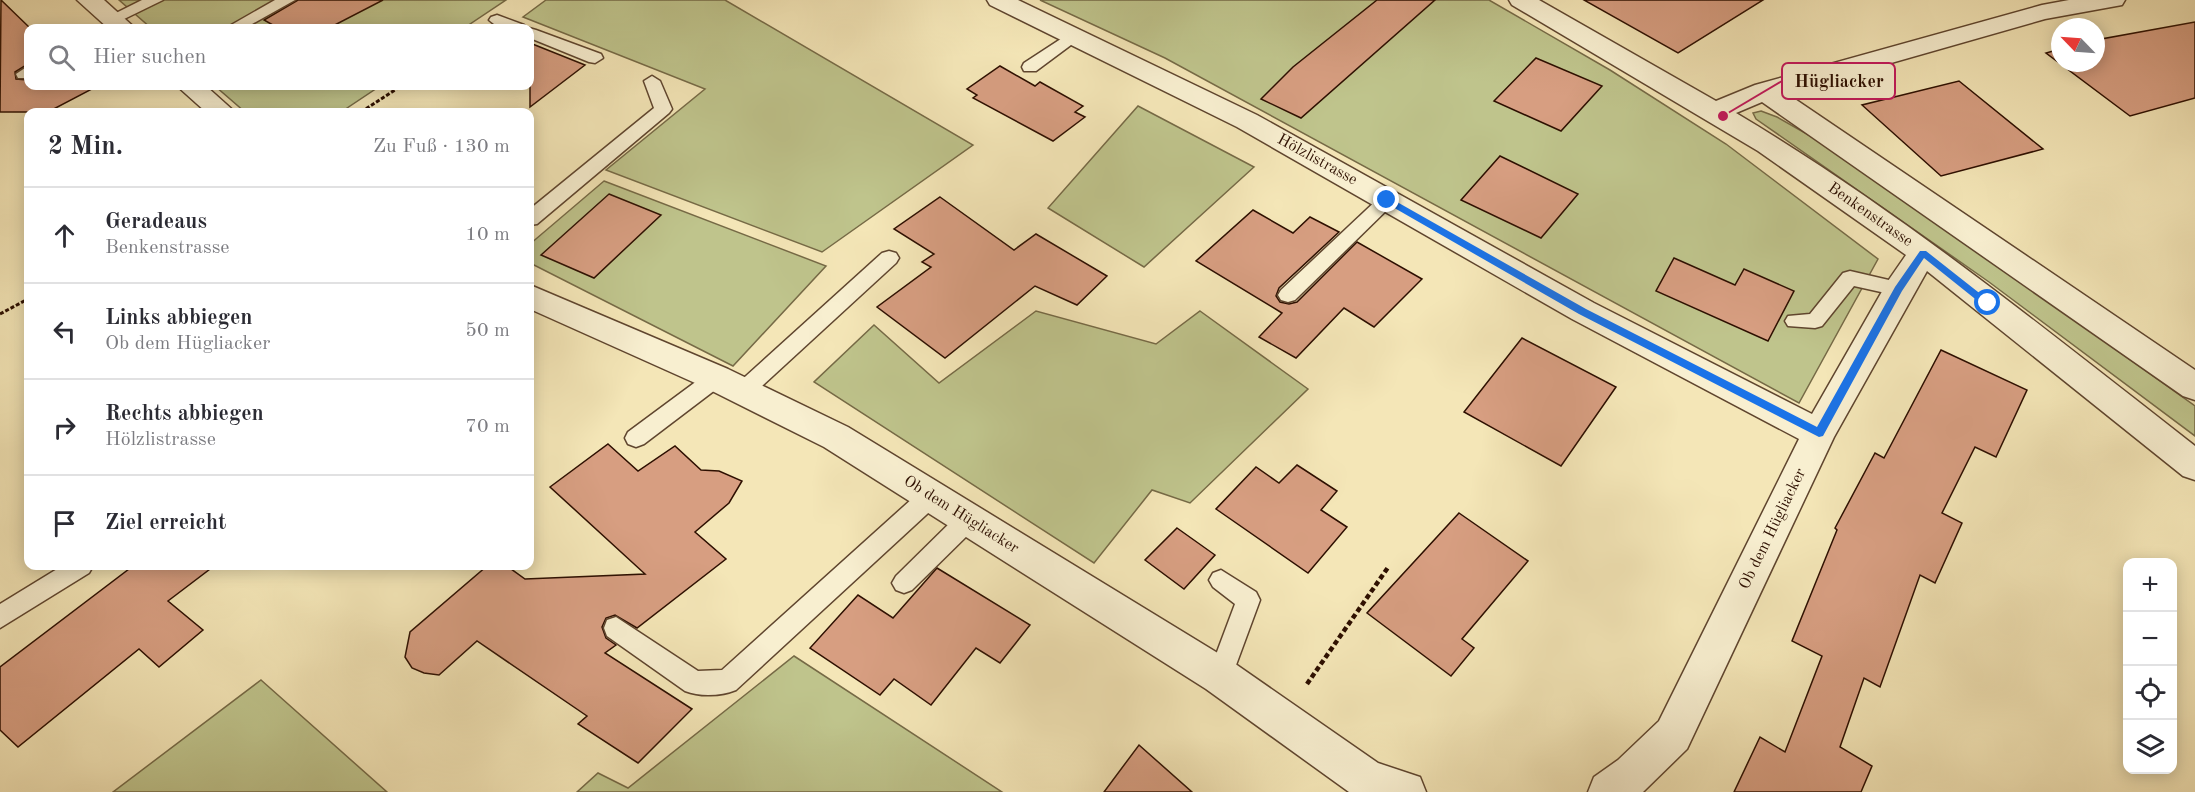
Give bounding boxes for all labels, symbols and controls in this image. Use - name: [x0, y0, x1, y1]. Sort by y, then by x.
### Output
- north arrow: [2051, 18, 2105, 72]
- search box: [24, 24, 534, 90]
- icon: search: [45, 41, 78, 74]
- text: Hier suchen: [93, 46, 206, 68]
- callout: Hügliacker: [1782, 63, 1895, 99]
- text: Hügliacker: [1794, 73, 1884, 91]
- street label: Hölzlistrasse: [1274, 131, 1360, 189]
- text: 2 Min.: [48, 134, 123, 160]
- text: Zu Fuß · 130 m: [373, 137, 510, 157]
- street label: Benkenstrasse: [1825, 180, 1915, 250]
- route end: [1373, 186, 1399, 212]
- text: Geradeaus: [105, 211, 207, 233]
- icon: ahead: [48, 219, 81, 252]
- text: 10 m: [465, 225, 510, 245]
- text: Benkenstrasse: [105, 238, 230, 258]
- route start: [1974, 289, 2000, 315]
- text: Links abbiegen: [105, 307, 253, 329]
- icon: left: [48, 315, 81, 348]
- text: 50 m: [465, 321, 510, 341]
- text: Ob dem Hügliacker: [105, 334, 270, 354]
- text: Rechts abbiegen: [105, 403, 264, 425]
- icon: right: [48, 411, 81, 444]
- text: 70 m: [465, 417, 510, 437]
- text: Hölzlistrasse: [105, 430, 216, 450]
- street label: Ob dem Hügliacker: [1737, 466, 1809, 592]
- street label: Ob dem Hügliacker: [901, 473, 1022, 557]
- icon: arrive: [48, 507, 81, 540]
- text: Ziel erreicht: [105, 512, 226, 534]
- map controls: [2123, 558, 2177, 774]
- button: +: [2123, 558, 2177, 612]
- button: −: [2123, 612, 2177, 666]
- button: locate: [2123, 666, 2177, 720]
- button: layers: [2123, 720, 2177, 774]

